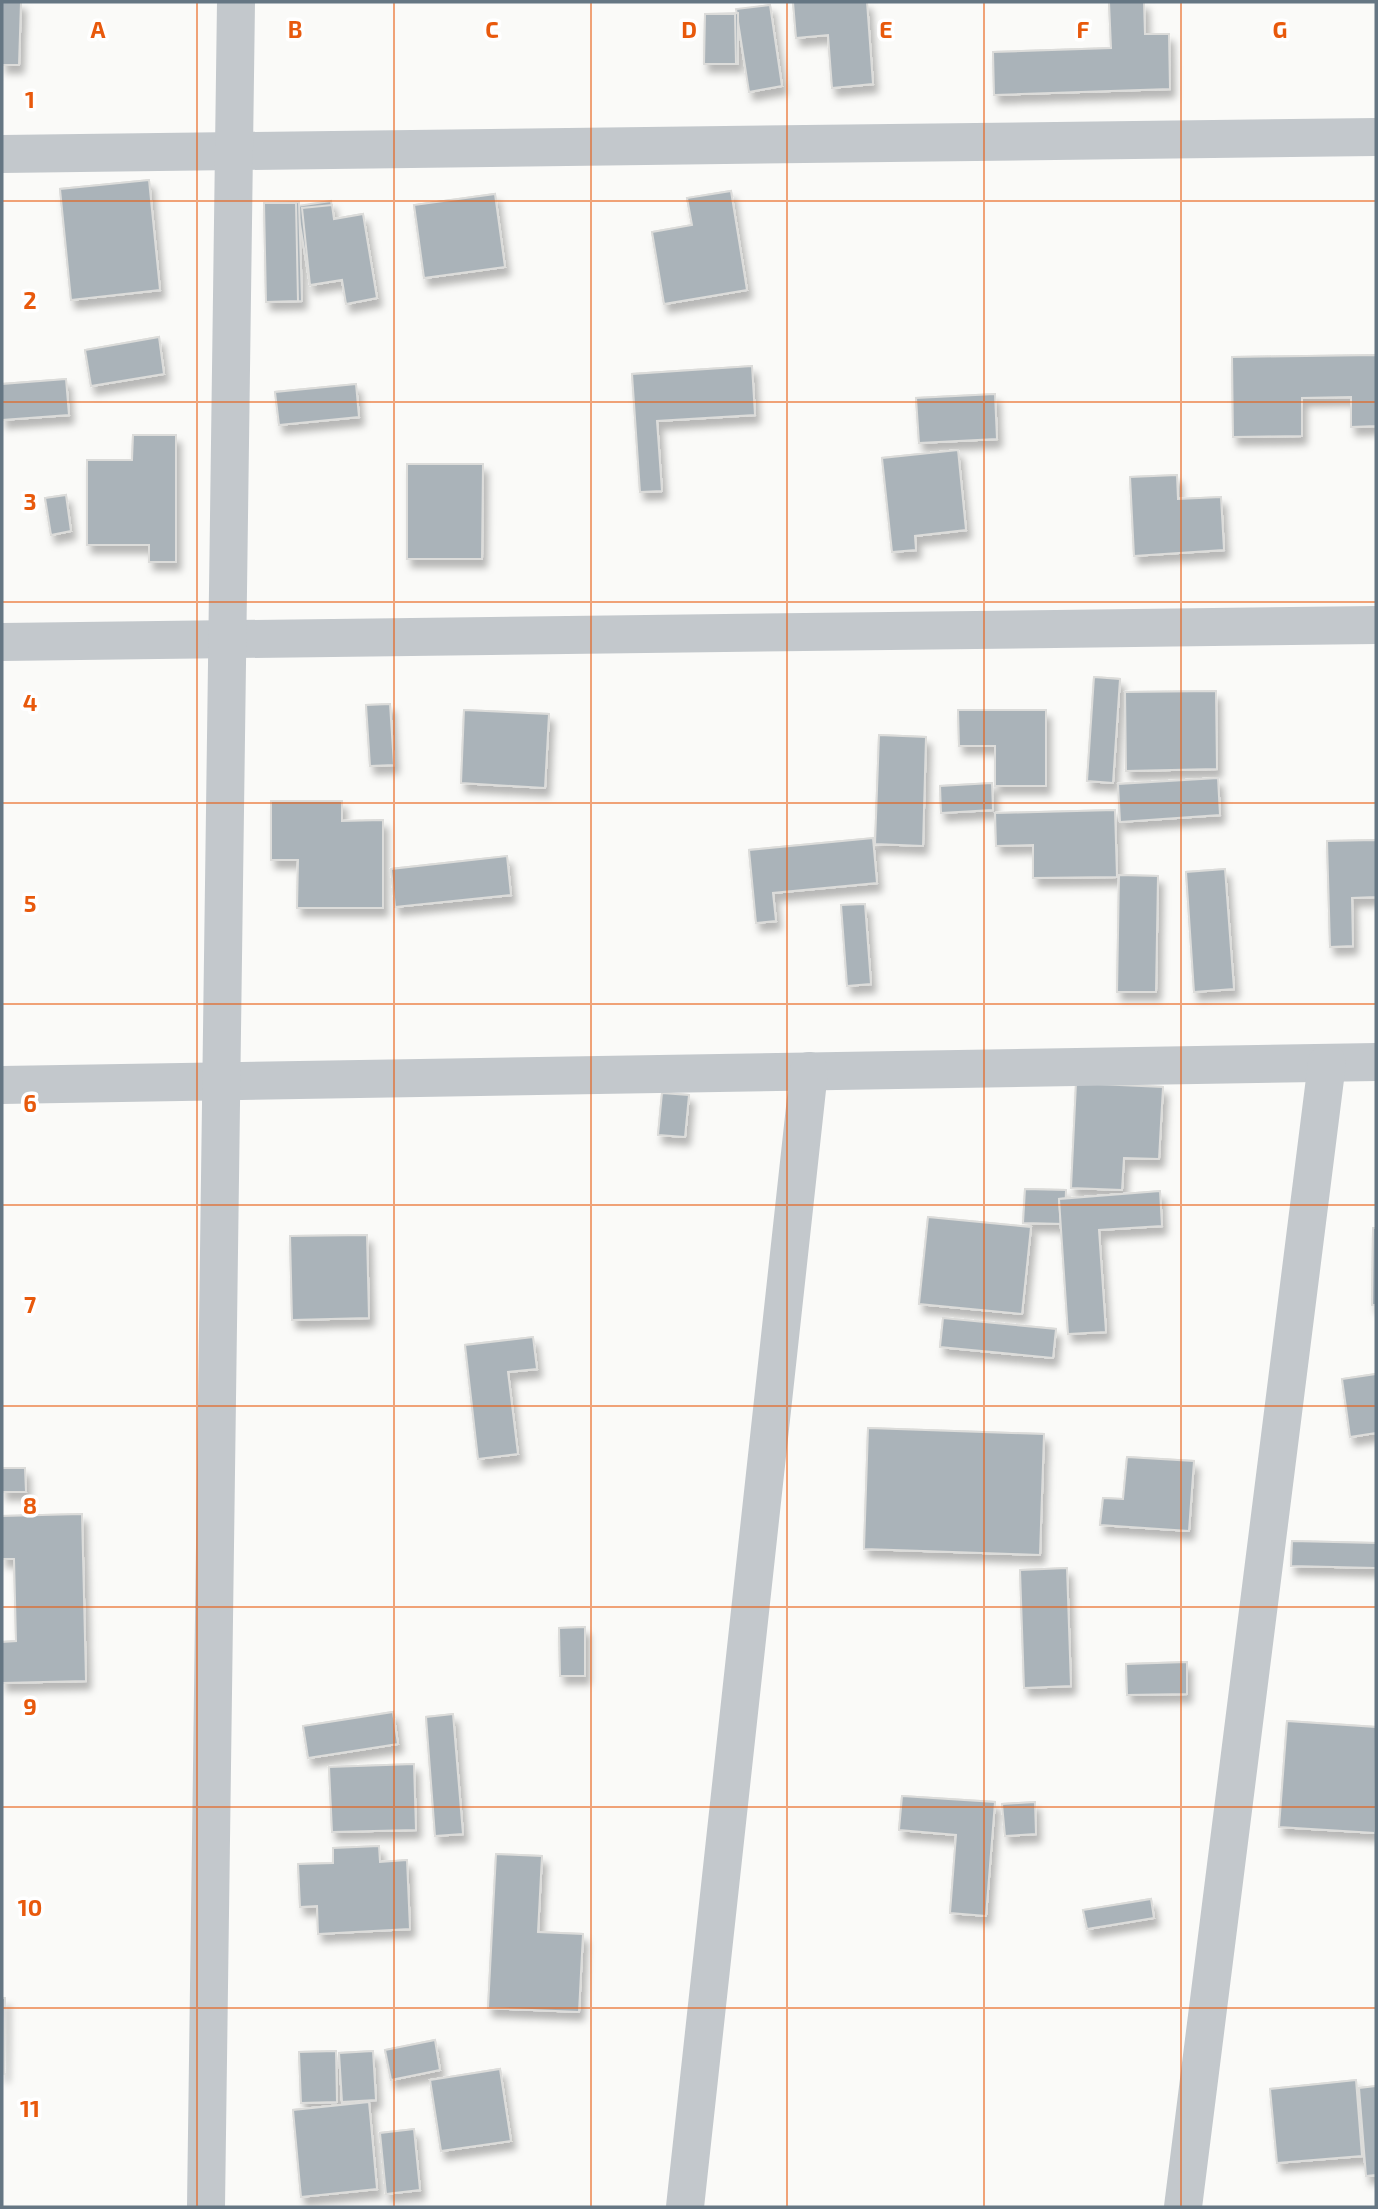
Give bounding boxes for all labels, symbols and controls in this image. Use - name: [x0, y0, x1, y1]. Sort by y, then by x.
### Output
- text: A: [90, 15, 106, 43]
- text: B: [288, 15, 302, 43]
- text: C: [485, 15, 499, 43]
- text: D: [681, 15, 697, 43]
- text: E: [879, 15, 893, 43]
- text: F: [1077, 15, 1090, 43]
- text: G: [1273, 15, 1287, 43]
- text: 1: [25, 85, 35, 113]
- text: 2: [23, 286, 37, 314]
- text: 3: [23, 487, 37, 515]
- text: 4: [23, 688, 37, 716]
- text: 5: [24, 889, 36, 917]
- text: 6: [23, 1089, 37, 1117]
- text: 7: [24, 1290, 36, 1318]
- text: 8: [23, 1491, 37, 1519]
- text: 9: [23, 1692, 37, 1720]
- text: 10: [18, 1893, 42, 1921]
- text: 11: [20, 2094, 40, 2122]

